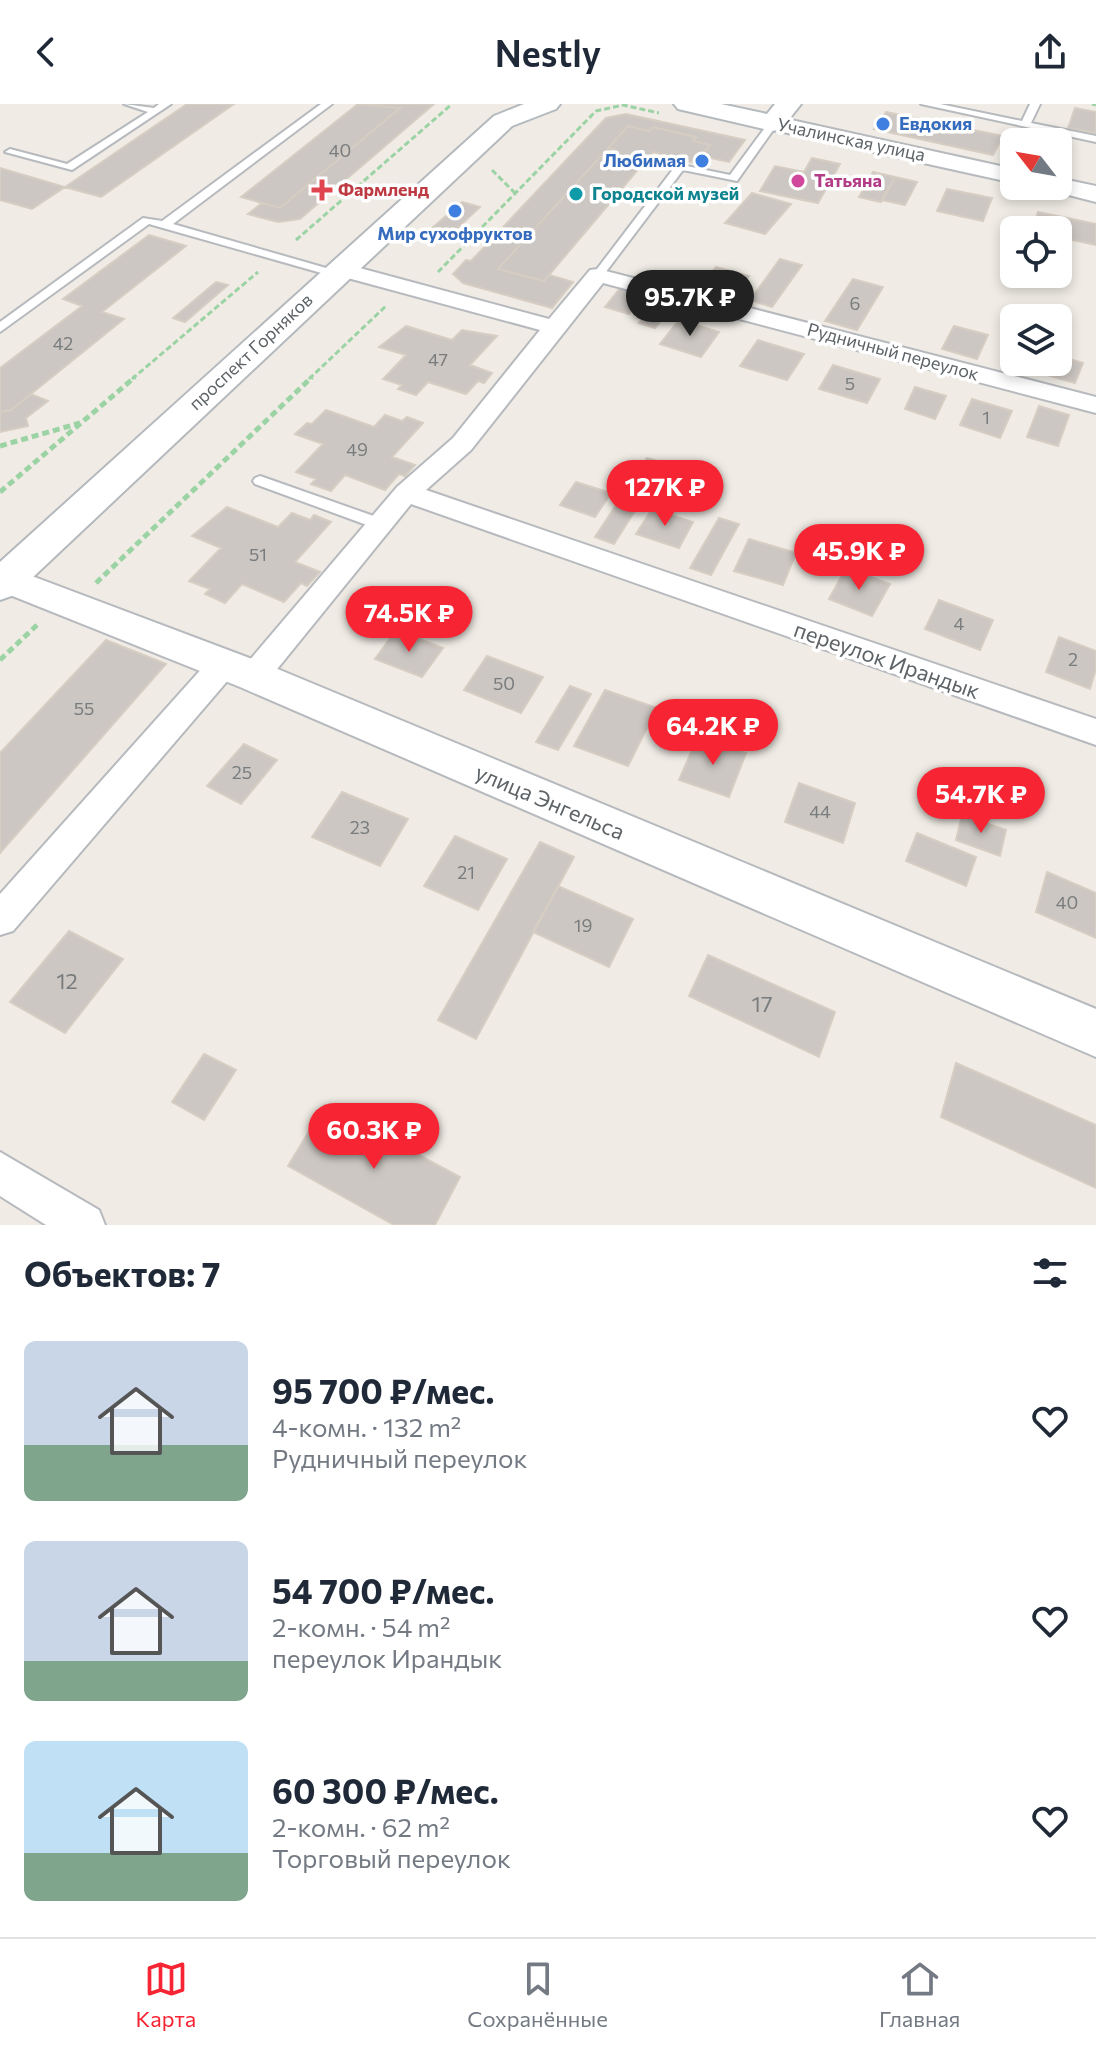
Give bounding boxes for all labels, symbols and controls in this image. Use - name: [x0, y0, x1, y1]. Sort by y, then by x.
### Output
- icon: back: [24, 30, 68, 74]
- text: Nestly: [495, 30, 601, 74]
- icon: share: [1028, 30, 1072, 74]
- place label: Евдокия: [899, 112, 972, 134]
- street label: Учалинская улица: [775, 113, 927, 165]
- marker: Евдокия: [874, 115, 892, 133]
- north arrow: [1000, 128, 1072, 200]
- map controls: [1000, 128, 1072, 376]
- house number: 40: [329, 139, 351, 161]
- place label: Любимая: [603, 149, 686, 171]
- marker: Любимая: [693, 152, 711, 170]
- place label: Татьяна: [814, 169, 882, 191]
- marker: Татьяна: [789, 172, 807, 190]
- place label: Фармленд: [338, 178, 429, 200]
- marker: Фармленд: [313, 181, 331, 199]
- place label: Городской музей: [592, 182, 739, 204]
- marker: Городской музей: [567, 185, 585, 203]
- marker: Мир сухофруктов: [446, 202, 464, 220]
- button: locate: [1000, 216, 1072, 288]
- place label: Мир сухофруктов: [377, 222, 533, 244]
- pin: 95.7K ₽: [616, 270, 764, 338]
- text: 95.7K ₽: [644, 280, 736, 311]
- street label: проспект Горняков: [184, 288, 317, 414]
- house number: 6: [850, 292, 860, 314]
- button: layers: [1000, 304, 1072, 376]
- street label: Рудничный переулок: [805, 318, 982, 385]
- house number: 42: [53, 332, 73, 354]
- house number: 47: [428, 348, 448, 370]
- house number: 5: [845, 372, 855, 394]
- house number: 1: [982, 406, 990, 428]
- house number: 49: [346, 438, 368, 460]
- pin: 127K ₽: [600, 460, 730, 528]
- text: 127K ₽: [625, 470, 705, 501]
- pin: 45.9K ₽: [785, 524, 933, 592]
- text: 45.9K ₽: [812, 534, 906, 565]
- house number: 51: [249, 543, 267, 565]
- pin: 74.5K ₽: [335, 586, 483, 654]
- text: 74.5K ₽: [364, 596, 454, 627]
- house number: 4: [954, 612, 965, 634]
- street label: переулок Ирандык: [791, 615, 984, 704]
- house number: 2: [1068, 648, 1078, 670]
- house number: 50: [493, 672, 515, 694]
- house number: 55: [74, 697, 94, 719]
- pin: 64.2K ₽: [639, 699, 787, 767]
- text: 64.2K ₽: [666, 709, 760, 740]
- street label: улица Энгельса: [472, 758, 629, 845]
- house number: 25: [232, 761, 252, 783]
- pin: 54.7K ₽: [907, 767, 1055, 835]
- text: 54.7K ₽: [935, 777, 1027, 808]
- house number: 44: [809, 800, 831, 822]
- house number: 23: [350, 816, 370, 838]
- house number: 21: [457, 861, 475, 883]
- house number: 40: [1056, 891, 1078, 913]
- house number: 19: [574, 914, 592, 936]
- house number: 12: [56, 967, 78, 994]
- house number: 17: [751, 990, 773, 1017]
- pin: 60.3K ₽: [300, 1103, 448, 1171]
- text: 60.3K ₽: [326, 1113, 422, 1144]
- icon: filters: [1028, 1251, 1072, 1295]
- text: Объектов: 7: [24, 1252, 220, 1294]
- text: 95 700 ₽/мес.: [272, 1369, 495, 1411]
- icon: home: [88, 1373, 184, 1469]
- icon: heart: [1028, 1399, 1072, 1443]
- text: 4-комн. · 132 m²: [272, 1411, 461, 1442]
- text: Рудничный переулок: [272, 1442, 527, 1473]
- text: 54 700 ₽/мес.: [272, 1569, 494, 1611]
- icon: home: [88, 1573, 184, 1669]
- icon: heart: [1028, 1599, 1072, 1643]
- text: 2-комн. · 54 m²: [272, 1611, 450, 1642]
- text: переулок Ирандык: [272, 1642, 502, 1673]
- text: 60 300 ₽/мес.: [272, 1769, 499, 1811]
- icon: home: [88, 1773, 184, 1869]
- icon: heart: [1028, 1799, 1072, 1843]
- text: 2-комн. · 62 m²: [272, 1811, 450, 1842]
- text: Торговый переулок: [272, 1842, 511, 1873]
- tab: Карта: [136, 1957, 196, 2032]
- tab: Сохранённые: [467, 1957, 608, 2032]
- tab: Главная: [879, 1957, 960, 2032]

